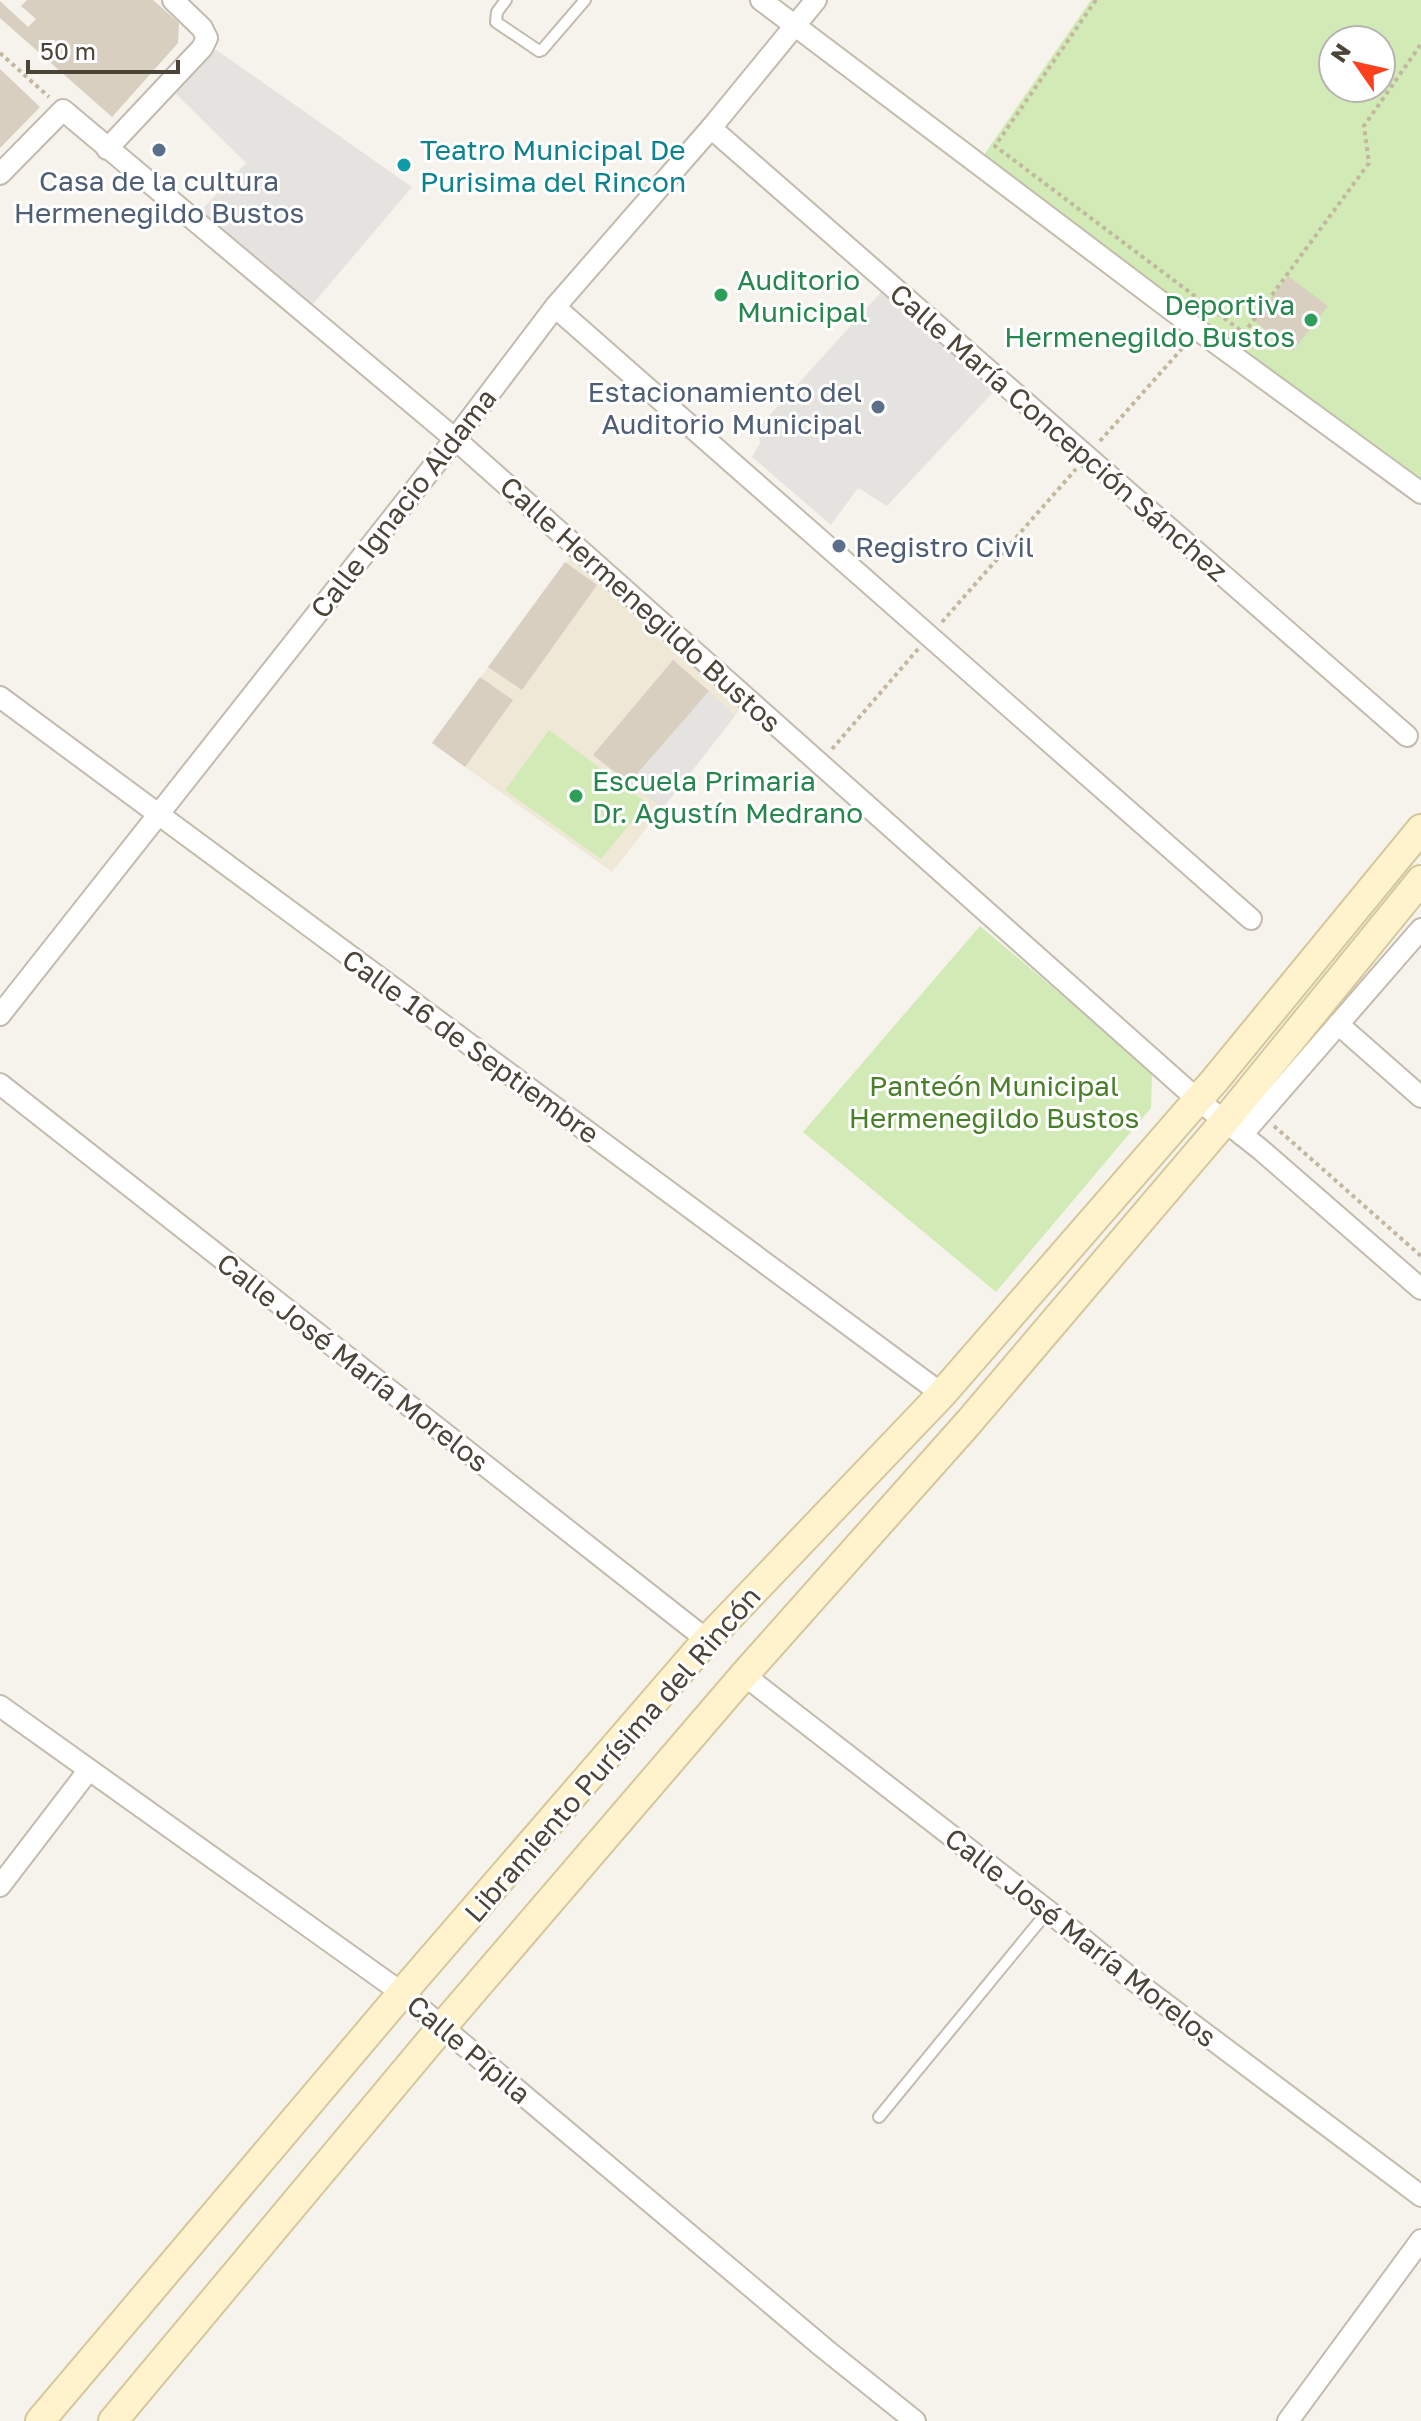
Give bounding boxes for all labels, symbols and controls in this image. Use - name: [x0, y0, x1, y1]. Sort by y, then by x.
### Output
- scale bar: [28, 24, 178, 74]
- north arrow: [1317, 24, 1397, 104]
- text: 50 m: [40, 36, 96, 65]
- text: N: [1324, 38, 1356, 67]
- place label: Teatro Municipal De Purisima del Rincon: [420, 133, 686, 198]
- marker: Casa de la cultura Hermenegildo Bustos: [150, 141, 168, 159]
- marker: Teatro Municipal De Purisima del Rincon: [395, 156, 413, 174]
- place label: Casa de la cultura Hermenegildo Bustos: [14, 164, 304, 229]
- place label: Auditorio Municipal: [737, 263, 868, 328]
- street label: Calle María Concepción Sánchez: [883, 276, 1235, 588]
- marker: Auditorio Municipal: [712, 286, 730, 304]
- place label: Deportiva Hermenegildo Bustos: [1004, 288, 1295, 353]
- marker: Deportiva Hermenegildo Bustos: [1302, 311, 1320, 329]
- place label: Estacionamiento del Auditorio Municipal: [588, 375, 862, 440]
- street label: Calle Ignacio Aldama: [303, 382, 503, 624]
- marker: Estacionamiento del Auditorio Municipal: [869, 398, 887, 416]
- street label: Calle Hermenegildo Bustos: [494, 469, 788, 739]
- place label: Registro Civil: [855, 530, 1034, 563]
- marker: Registro Civil: [830, 537, 848, 555]
- place label: Escuela Primaria Dr. Agustín Medrano: [592, 764, 863, 829]
- marker: Escuela Primaria Dr. Agustín Medrano: [567, 787, 585, 805]
- street label: Calle 16 de Septiembre: [336, 942, 606, 1150]
- park label: Panteón Municipal Hermenegildo Bustos: [849, 1069, 1139, 1134]
- street label: Calle José María Morelos: [211, 1246, 495, 1478]
- street label: Libramiento Purísima del Rincón: [457, 1580, 767, 1928]
- street label: Calle José María Morelos: [939, 1821, 1223, 2053]
- street label: Calle Pípila: [401, 1988, 537, 2110]

